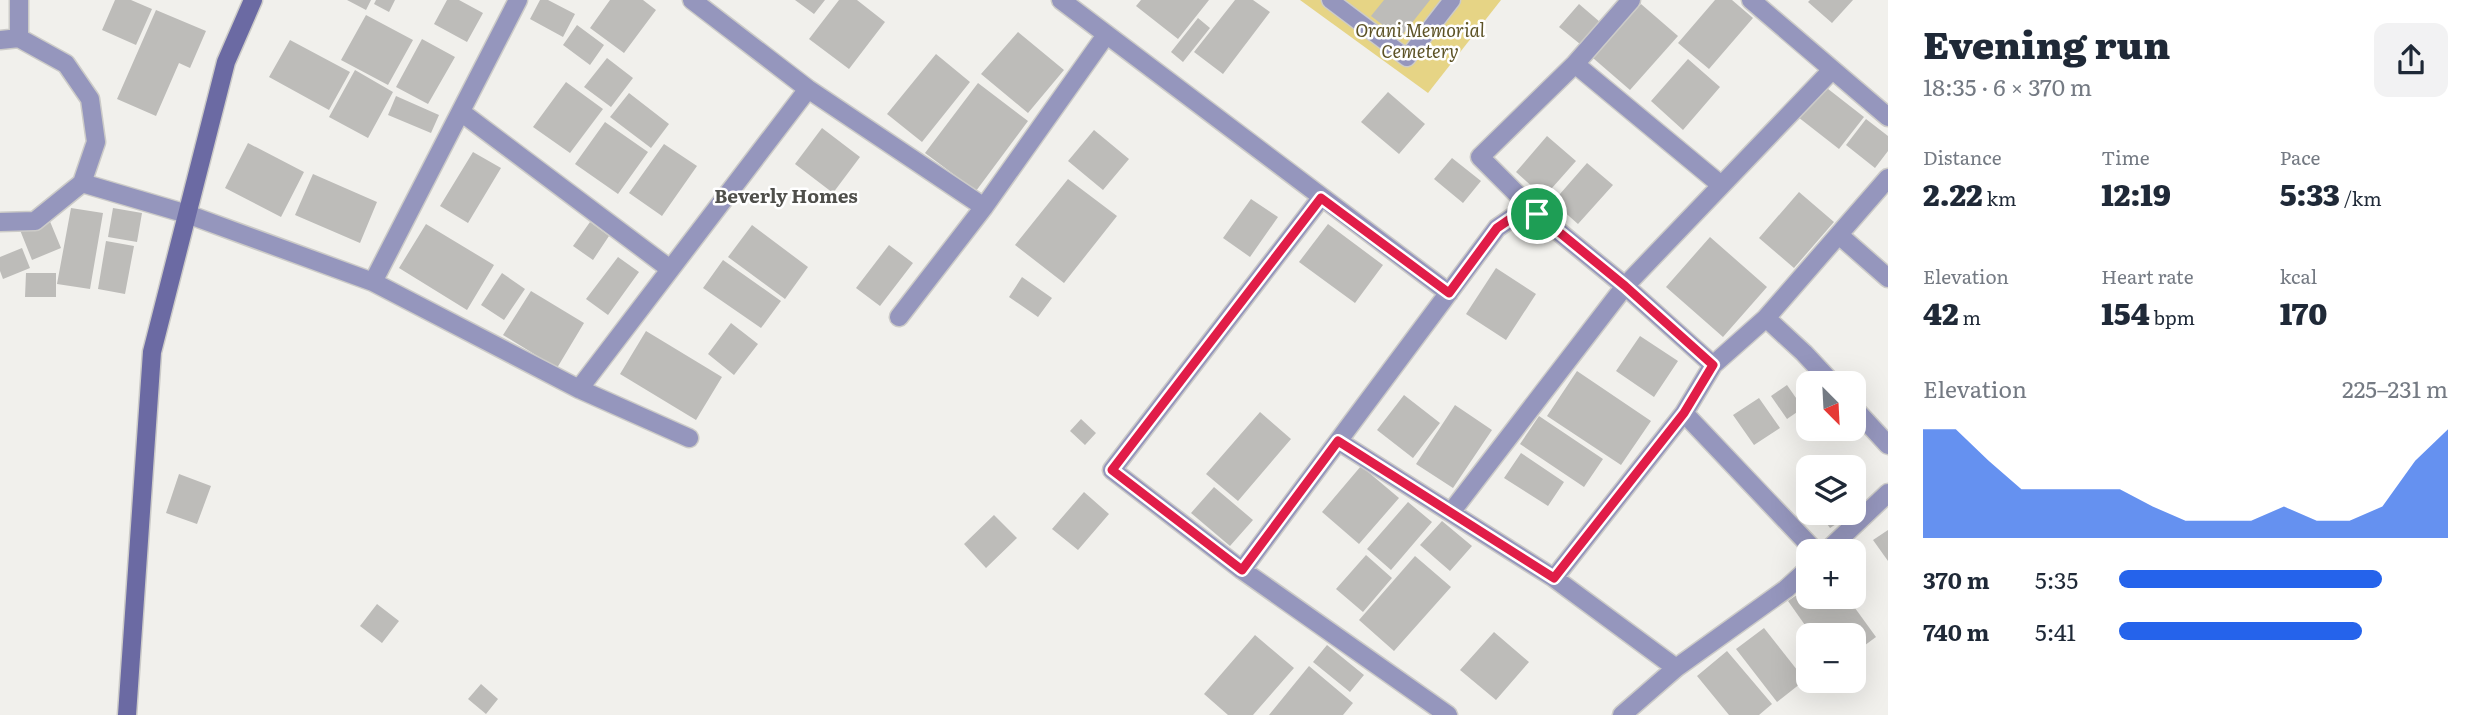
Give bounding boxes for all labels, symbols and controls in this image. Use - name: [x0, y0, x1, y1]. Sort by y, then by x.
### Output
- text: Evening run: [1923, 14, 2170, 71]
- park label: Orani Memorial Cemetery: [1355, 16, 1486, 64]
- button: share: [2374, 23, 2448, 97]
- text: 18:35 · 6 × 370 m: [1923, 69, 2092, 103]
- text: Distance: [1923, 143, 2002, 171]
- text: Time: [2101, 143, 2150, 171]
- text: Pace: [2280, 143, 2320, 171]
- text: 2.22: [1923, 171, 1983, 215]
- text: 12:19: [2101, 171, 2171, 215]
- text: 5:33: [2280, 171, 2340, 215]
- district label: Beverly Homes: [714, 181, 858, 209]
- pin: [1507, 184, 1567, 244]
- text: km: [1983, 184, 2016, 212]
- text: /km: [2340, 184, 2382, 212]
- icon: arrive: [1518, 195, 1556, 233]
- text: Elevation: [1923, 262, 2009, 290]
- text: Heart rate: [2101, 262, 2194, 290]
- text: kcal: [2280, 262, 2317, 290]
- text: 42: [1923, 290, 1959, 334]
- text: 154: [2101, 290, 2150, 334]
- text: 170: [2280, 290, 2327, 334]
- text: m: [1959, 303, 1981, 331]
- text: bpm: [2150, 303, 2195, 331]
- north arrow: [1796, 371, 1866, 441]
- map controls: [1796, 371, 1866, 693]
- text: Elevation: [1923, 371, 2027, 405]
- text: 225–231 m: [2342, 371, 2448, 405]
- button: layers: [1796, 455, 1866, 525]
- button: +: [1796, 539, 1866, 609]
- text: 370 m: [1923, 562, 1990, 596]
- text: 5:35: [2035, 562, 2078, 596]
- text: 740 m: [1923, 614, 1989, 648]
- text: 5:41: [2035, 614, 2076, 648]
- button: −: [1796, 623, 1866, 693]

